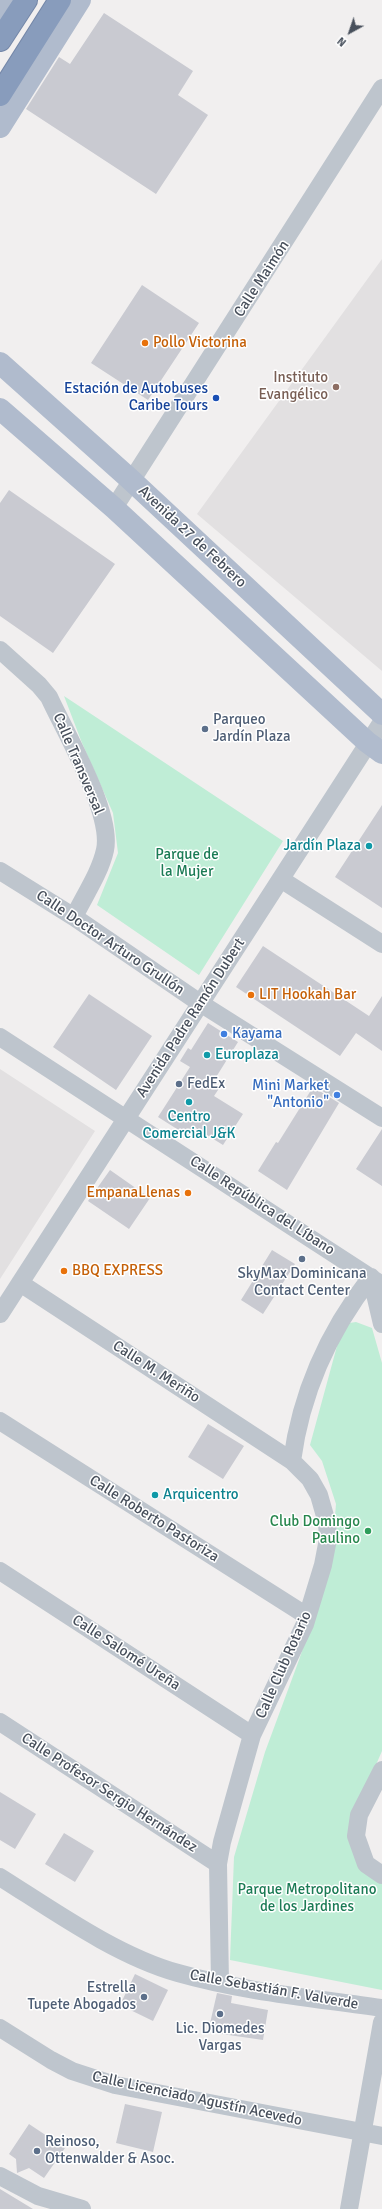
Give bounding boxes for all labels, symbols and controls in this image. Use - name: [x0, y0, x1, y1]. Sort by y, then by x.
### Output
- north arrow: [330, 12, 370, 52]
- text: N: [335, 34, 349, 49]
- street label: Calle Maimón: [231, 237, 293, 321]
- place label: Pollo Victorina: [153, 334, 247, 352]
- marker: Pollo Victorina: [140, 338, 150, 348]
- place label: Instituto Evangélico: [259, 369, 328, 404]
- place label: Estación de Autobuses Caribe Tours: [64, 380, 208, 415]
- marker: Instituto Evangélico: [331, 382, 341, 392]
- marker: Estación de Autobuses Caribe Tours: [211, 393, 221, 403]
- street label: Avenida 27 de Febrero: [134, 482, 250, 592]
- street label: Calle Transversal: [49, 711, 107, 817]
- place label: Parqueo Jardín Plaza: [213, 711, 291, 746]
- marker: Parqueo Jardín Plaza: [200, 724, 210, 734]
- place label: Jardín Plaza: [283, 837, 361, 855]
- marker: Jardín Plaza: [364, 841, 374, 851]
- park label: Parque de la Mujer: [155, 846, 219, 881]
- street label: Calle Doctor Arturo Grullón: [32, 887, 188, 999]
- street label: Avenida Padre Ramón Dubert: [133, 935, 249, 1101]
- place label: LIT Hookah Bar: [259, 986, 356, 1004]
- marker: LIT Hookah Bar: [246, 990, 256, 1000]
- place label: Kayama: [232, 1025, 282, 1043]
- marker: Kayama: [219, 1029, 229, 1039]
- place label: Europlaza: [215, 1046, 279, 1064]
- marker: Europlaza: [202, 1050, 212, 1060]
- place label: FedEx: [187, 1075, 225, 1093]
- place label: Mini Market "Antonio": [252, 1077, 329, 1112]
- marker: FedEx: [174, 1079, 184, 1089]
- marker: Mini Market "Antonio": [332, 1090, 342, 1100]
- marker: Centro Comercial J&K: [184, 1097, 194, 1107]
- place label: Centro Comercial J&K: [142, 1108, 236, 1143]
- street label: Calle República del Líbano: [186, 1152, 338, 1260]
- place label: EmpanaLlenas: [86, 1184, 180, 1202]
- marker: EmpanaLlenas: [183, 1188, 193, 1198]
- marker: SkyMax Dominicana Contact Center: [297, 1254, 307, 1264]
- place label: BBQ EXPRESS: [72, 1262, 163, 1280]
- place label: SkyMax Dominicana Contact Center: [237, 1265, 367, 1300]
- marker: BBQ EXPRESS: [59, 1266, 69, 1276]
- street label: Calle M. Meriño: [109, 1337, 203, 1407]
- street label: Calle Roberto Pastoriza: [86, 1472, 222, 1566]
- place label: Arquicentro: [163, 1486, 239, 1504]
- marker: Arquicentro: [150, 1490, 160, 1500]
- place label: Club Domingo Paulino: [270, 1513, 360, 1548]
- marker: Club Domingo Paulino: [363, 1526, 373, 1536]
- street label: Calle Club Rotario: [252, 1609, 316, 1721]
- street label: Calle Salomé Ureña: [69, 1611, 183, 1695]
- street label: Calle Profesor Sergio Hernández: [18, 1729, 200, 1857]
- park label: Parque Metropolitano de los Jardines: [238, 1881, 376, 1916]
- street label: Calle Sebastián F. Valverde: [188, 1966, 360, 2014]
- place label: Estrella Tupete Abogados: [28, 1979, 136, 2014]
- marker: Estrella Tupete Abogados: [139, 1992, 149, 2002]
- marker: Lic. Diomedes Vargas: [215, 2009, 225, 2019]
- place label: Lic. Diomedes Vargas: [175, 2020, 265, 2055]
- street label: Calle Licenciado Agustín Acevedo: [90, 2068, 304, 2130]
- place label: Reinoso, Ottenwalder & Asoc.: [45, 2133, 175, 2168]
- marker: Reinoso, Ottenwalder & Asoc.: [32, 2146, 42, 2156]

